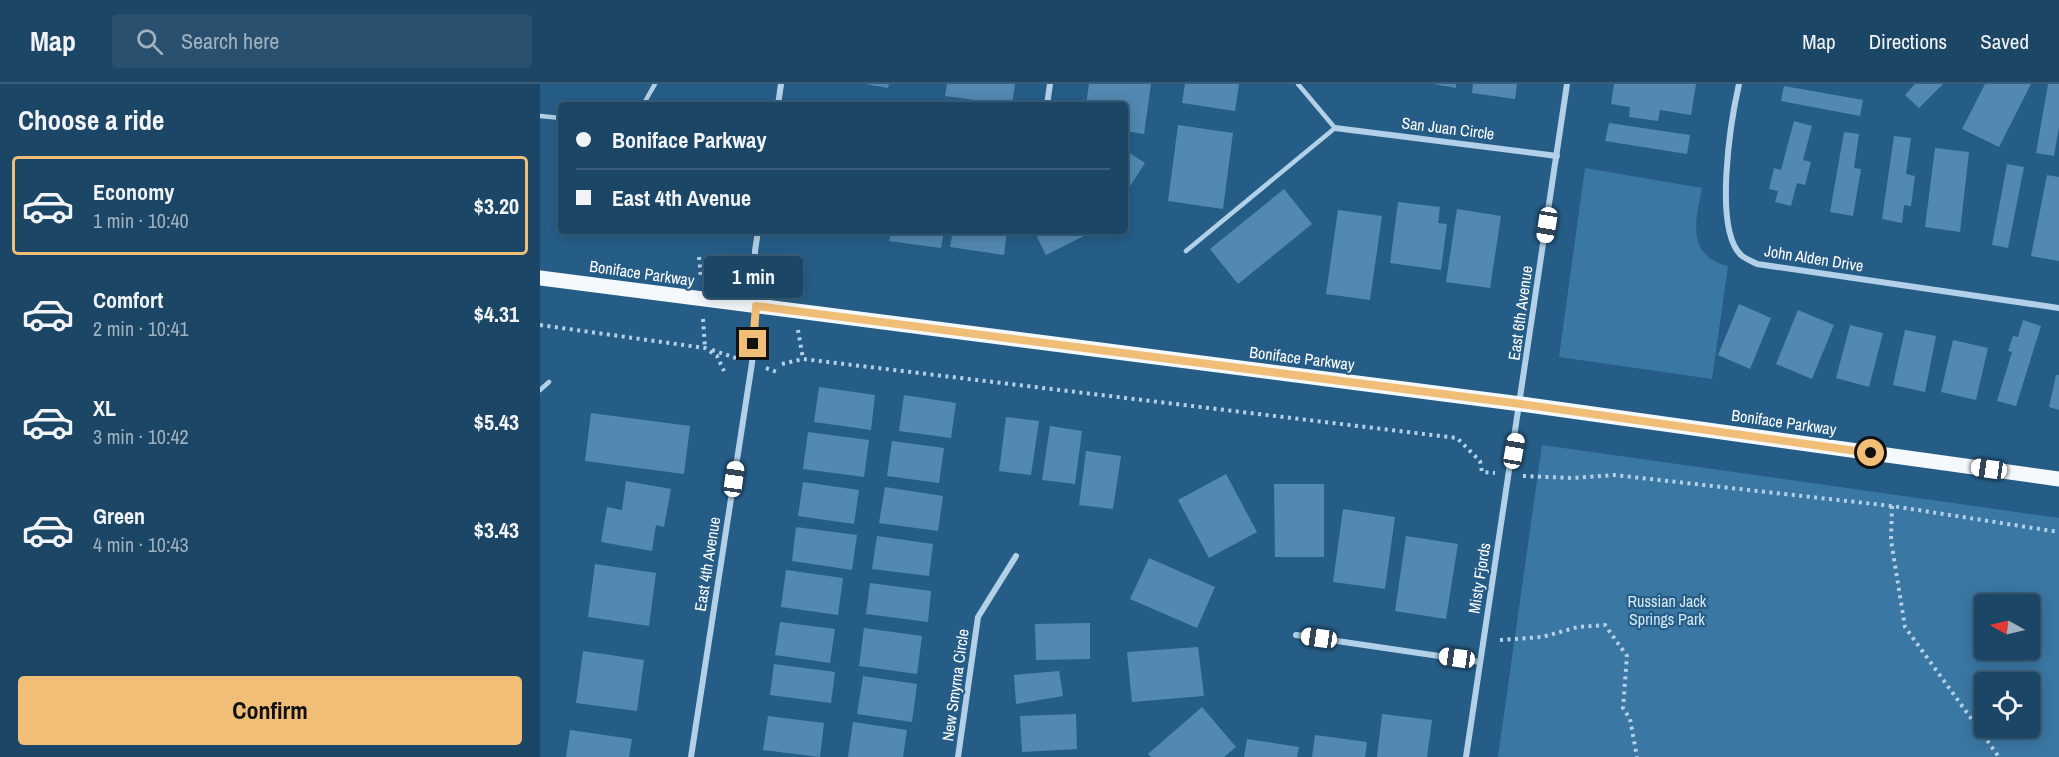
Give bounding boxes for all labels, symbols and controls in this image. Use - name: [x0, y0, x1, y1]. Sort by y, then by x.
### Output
- search box: [112, 14, 532, 68]
- text: Map: [30, 22, 76, 60]
- icon: search: [133, 25, 166, 58]
- text: Search here: [181, 26, 279, 56]
- text: Map: [1802, 27, 1836, 56]
- text: Directions: [1869, 27, 1947, 56]
- text: Saved: [1980, 27, 2029, 56]
- text: Choose a ride: [18, 102, 164, 138]
- street label: San Juan Circle: [1400, 111, 1496, 145]
- text: Boniface Parkway: [612, 125, 766, 155]
- text: Economy: [93, 177, 174, 207]
- icon: car: [21, 179, 75, 233]
- text: East 4th Avenue: [612, 183, 751, 213]
- text: $3.20: [474, 191, 519, 221]
- car: [1535, 206, 1559, 244]
- text: 1 min · 10:40: [93, 207, 189, 234]
- street label: John Alden Drive: [1763, 239, 1865, 277]
- street label: Boniface Parkway: [588, 255, 696, 291]
- callout: 1 min: [704, 257, 802, 299]
- text: 1 min: [732, 263, 775, 290]
- street label: East 6th Avenue: [1502, 264, 1538, 362]
- text: Comfort: [93, 285, 163, 315]
- icon: car: [21, 287, 75, 341]
- text: $4.31: [474, 299, 519, 329]
- text: 2 min · 10:41: [93, 315, 189, 342]
- route end: [739, 330, 766, 357]
- street label: Boniface Parkway: [1248, 341, 1356, 375]
- text: XL: [93, 393, 116, 423]
- icon: car: [21, 395, 75, 449]
- street label: Boniface Parkway: [1730, 404, 1838, 440]
- text: $5.43: [474, 407, 519, 437]
- text: 3 min · 10:42: [93, 423, 189, 450]
- car: [1502, 432, 1526, 470]
- route start: [1857, 439, 1884, 466]
- car: [1970, 458, 2008, 480]
- car: [723, 460, 745, 498]
- text: Green: [93, 501, 145, 531]
- icon: car: [21, 503, 75, 557]
- text: $3.43: [474, 515, 519, 545]
- street label: East 4th Avenue: [689, 515, 725, 613]
- text: 4 min · 10:43: [93, 531, 189, 558]
- street label: Misty Fjords: [1463, 541, 1495, 615]
- park label: Russian Jack Springs Park: [1628, 590, 1707, 630]
- north arrow: [1974, 594, 2040, 660]
- map controls: [1974, 594, 2040, 738]
- car: [1300, 627, 1338, 649]
- street label: New Smyrna Circle: [936, 628, 974, 742]
- car: [1438, 647, 1476, 669]
- button: locate: [1974, 672, 2040, 738]
- button: Confirm: [18, 676, 522, 745]

